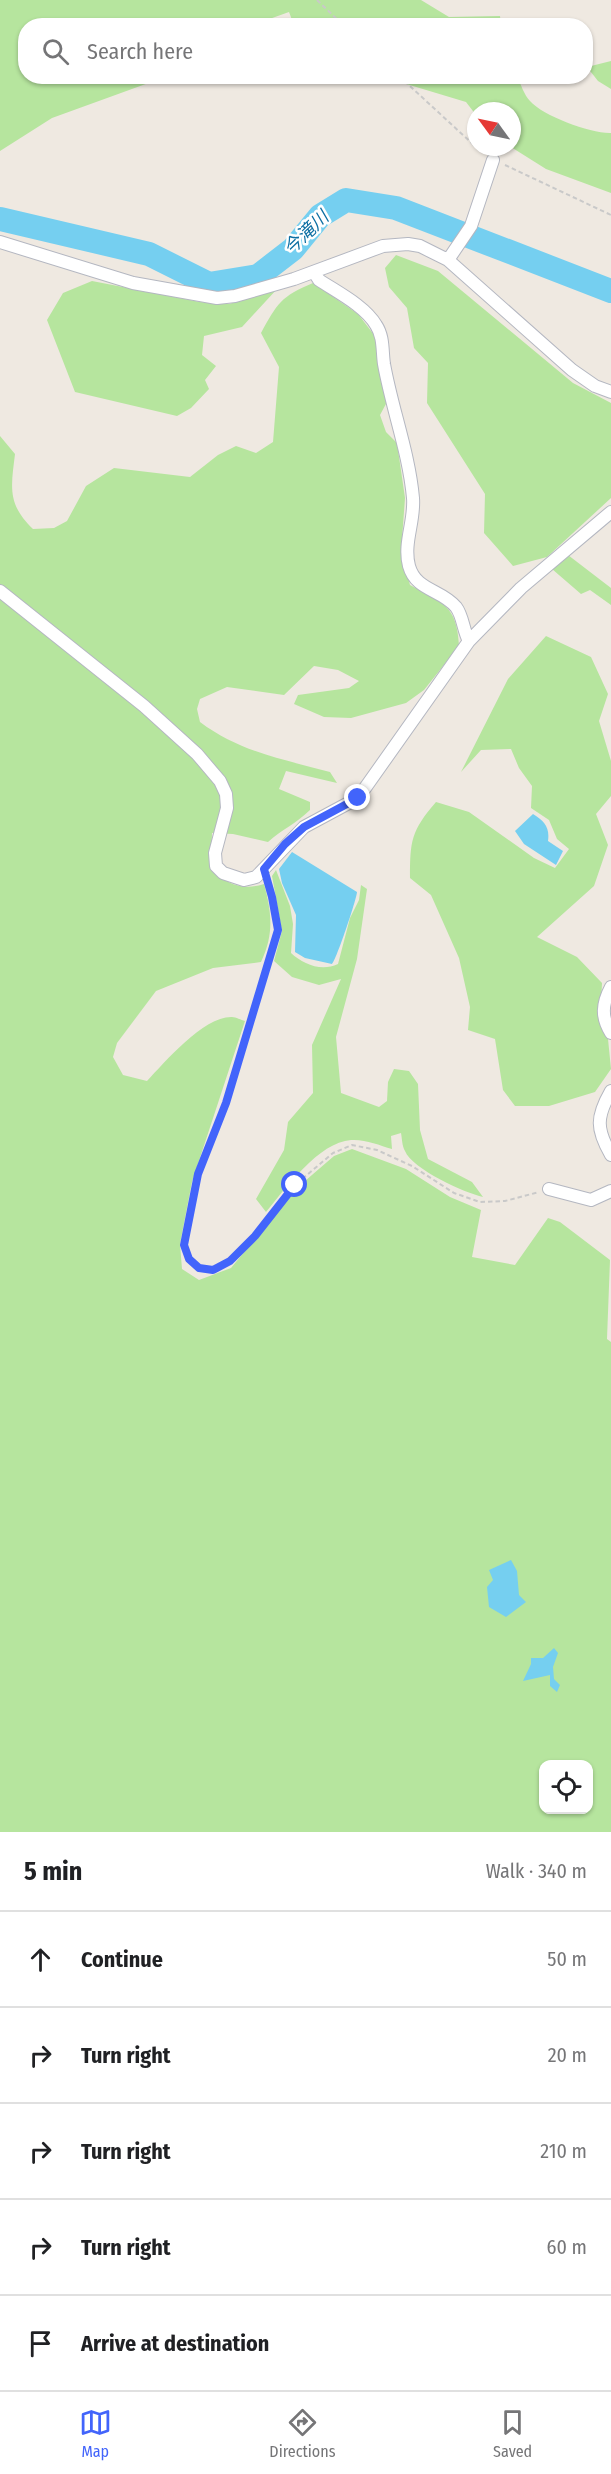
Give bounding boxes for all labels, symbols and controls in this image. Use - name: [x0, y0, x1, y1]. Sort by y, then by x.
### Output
- search box: [18, 18, 593, 84]
- icon: search: [39, 35, 72, 68]
- text: Search here: [87, 38, 193, 65]
- north arrow: [467, 102, 521, 156]
- water label: 今滝川: [279, 205, 335, 260]
- route end: [344, 784, 370, 810]
- route start: [281, 1171, 307, 1197]
- map controls: [539, 1760, 593, 1814]
- button: locate: [539, 1760, 593, 1814]
- text: 5 min: [24, 1856, 82, 1887]
- text: Walk · 340 m: [486, 1859, 587, 1883]
- icon: ahead: [24, 1943, 57, 1976]
- text: Continue: [81, 1946, 163, 1973]
- text: 50 m: [547, 1947, 587, 1971]
- icon: right: [24, 2039, 57, 2072]
- text: Turn right: [81, 2042, 170, 2069]
- text: 20 m: [548, 2043, 587, 2067]
- icon: right: [24, 2135, 57, 2168]
- text: Turn right: [81, 2138, 170, 2165]
- text: 210 m: [540, 2139, 587, 2163]
- icon: right: [24, 2231, 57, 2264]
- text: Turn right: [81, 2234, 170, 2261]
- text: 60 m: [547, 2235, 587, 2259]
- icon: arrive: [24, 2327, 57, 2360]
- text: Arrive at destination: [81, 2330, 269, 2357]
- tab: Map: [79, 2406, 112, 2461]
- tab: Directions: [269, 2406, 336, 2461]
- tab: Saved: [493, 2406, 532, 2461]

